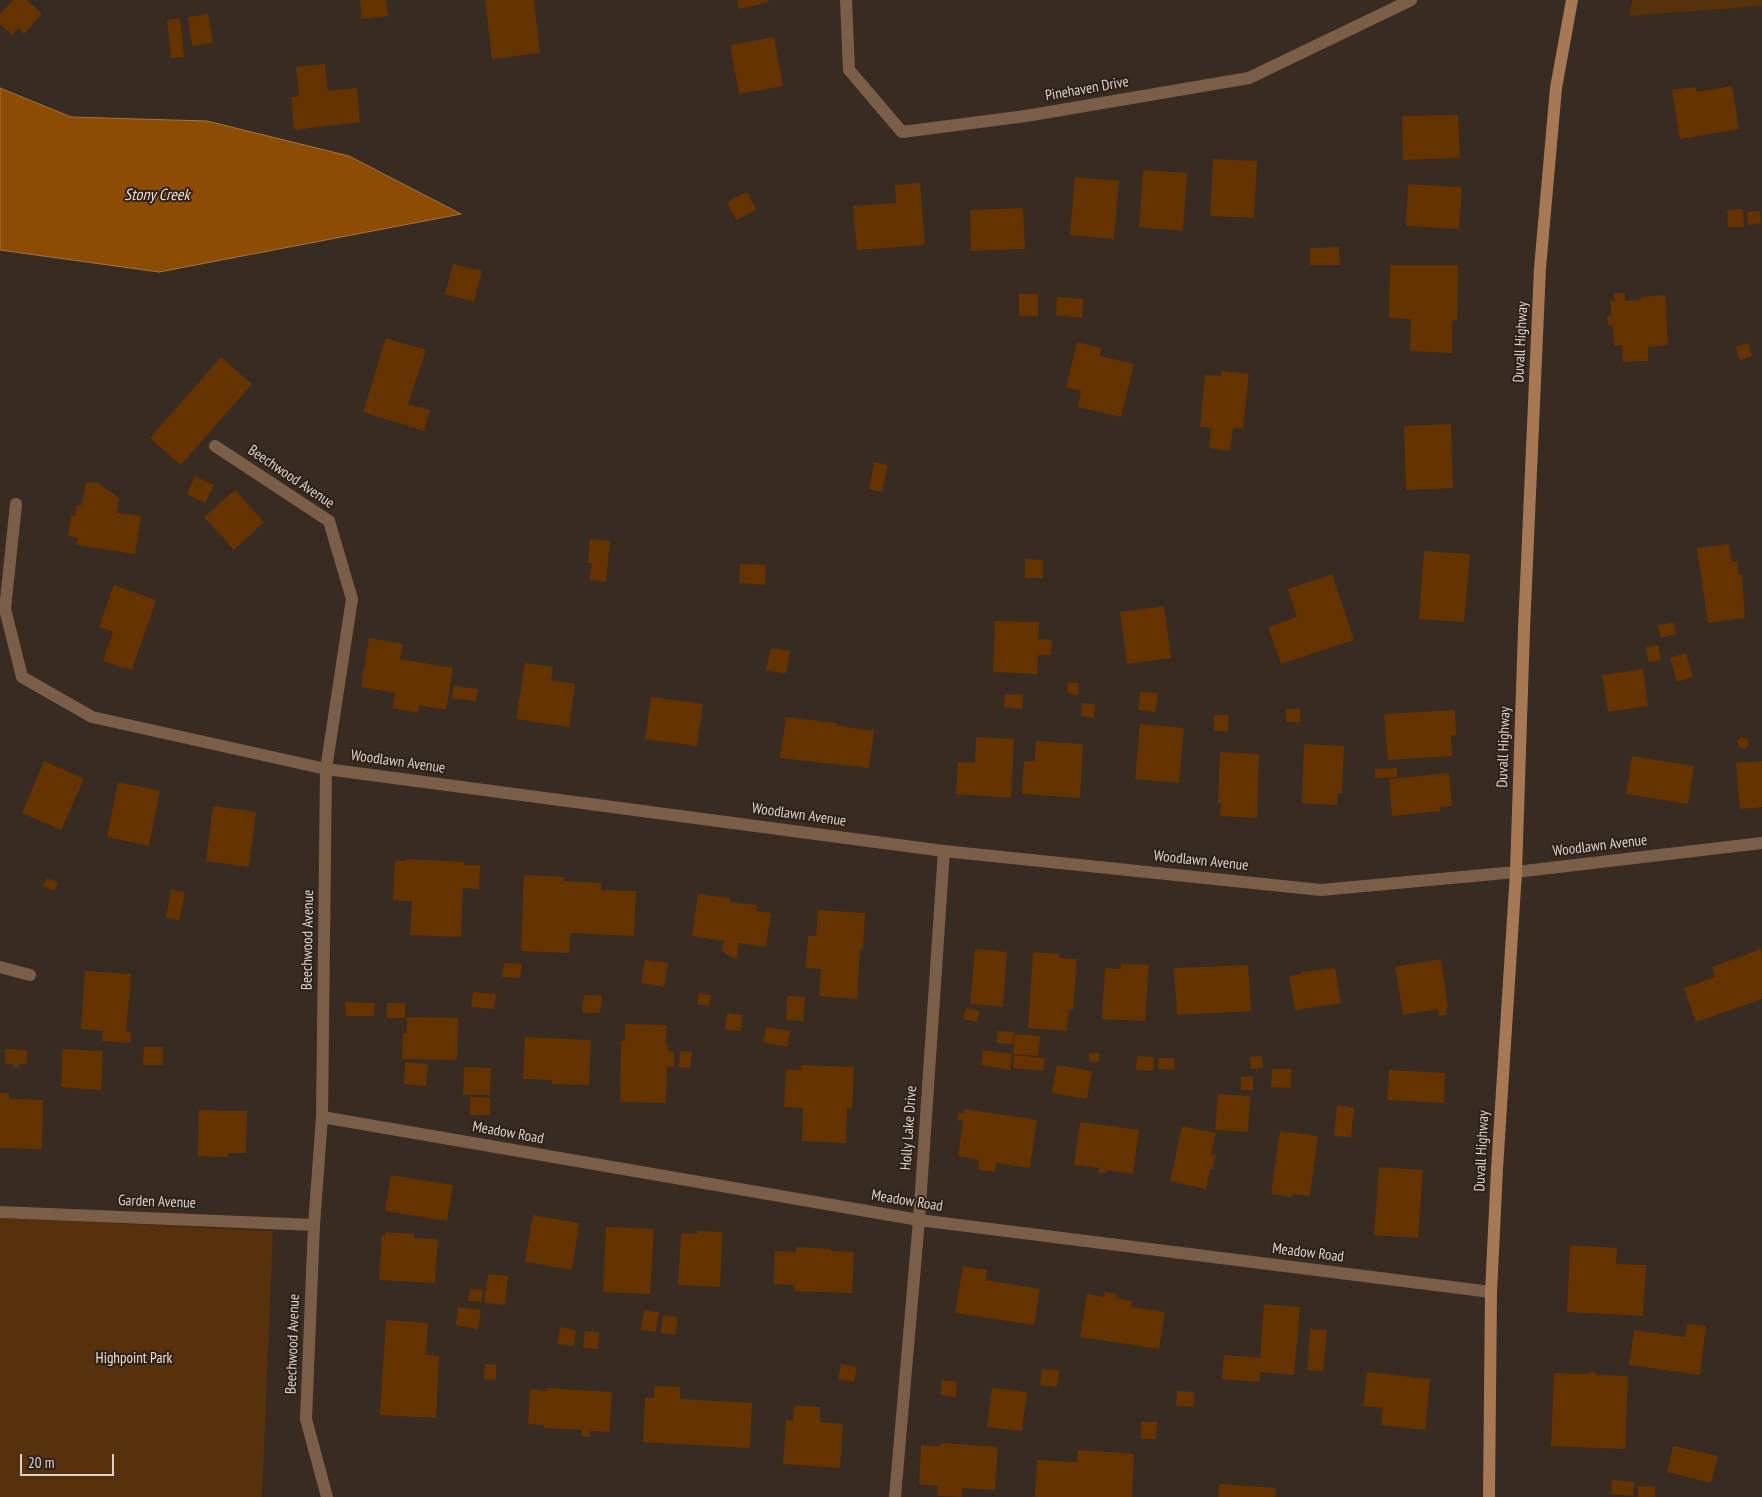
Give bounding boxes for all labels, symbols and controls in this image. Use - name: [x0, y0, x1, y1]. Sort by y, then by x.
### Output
- street label: Pinehaven Drive: [1044, 73, 1130, 105]
- water label: Stony Creek: [124, 185, 190, 205]
- street label: Duvall Highway: [1510, 301, 1532, 383]
- street label: Beechwood Avenue: [244, 441, 338, 513]
- street label: Duvall Highway: [1494, 706, 1514, 788]
- street label: Woodlawn Avenue: [350, 746, 446, 778]
- street label: Woodlawn Avenue: [751, 799, 847, 831]
- street label: Woodlawn Avenue: [1552, 831, 1648, 861]
- street label: Woodlawn Avenue: [1153, 847, 1249, 875]
- street label: Beechwood Avenue: [298, 890, 318, 990]
- street label: Holly Lake Drive: [897, 1085, 921, 1171]
- street label: Duvall Highway: [1471, 1110, 1493, 1192]
- street label: Meadow Road: [471, 1118, 545, 1148]
- street label: Meadow Road: [870, 1186, 944, 1216]
- street label: Garden Avenue: [118, 1192, 196, 1212]
- street label: Meadow Road: [1271, 1240, 1345, 1266]
- street label: Beechwood Avenue: [282, 1293, 304, 1395]
- park label: Highpoint Park: [96, 1350, 172, 1368]
- scale bar: [22, 1444, 116, 1476]
- text: 20 m: [28, 1453, 54, 1472]

